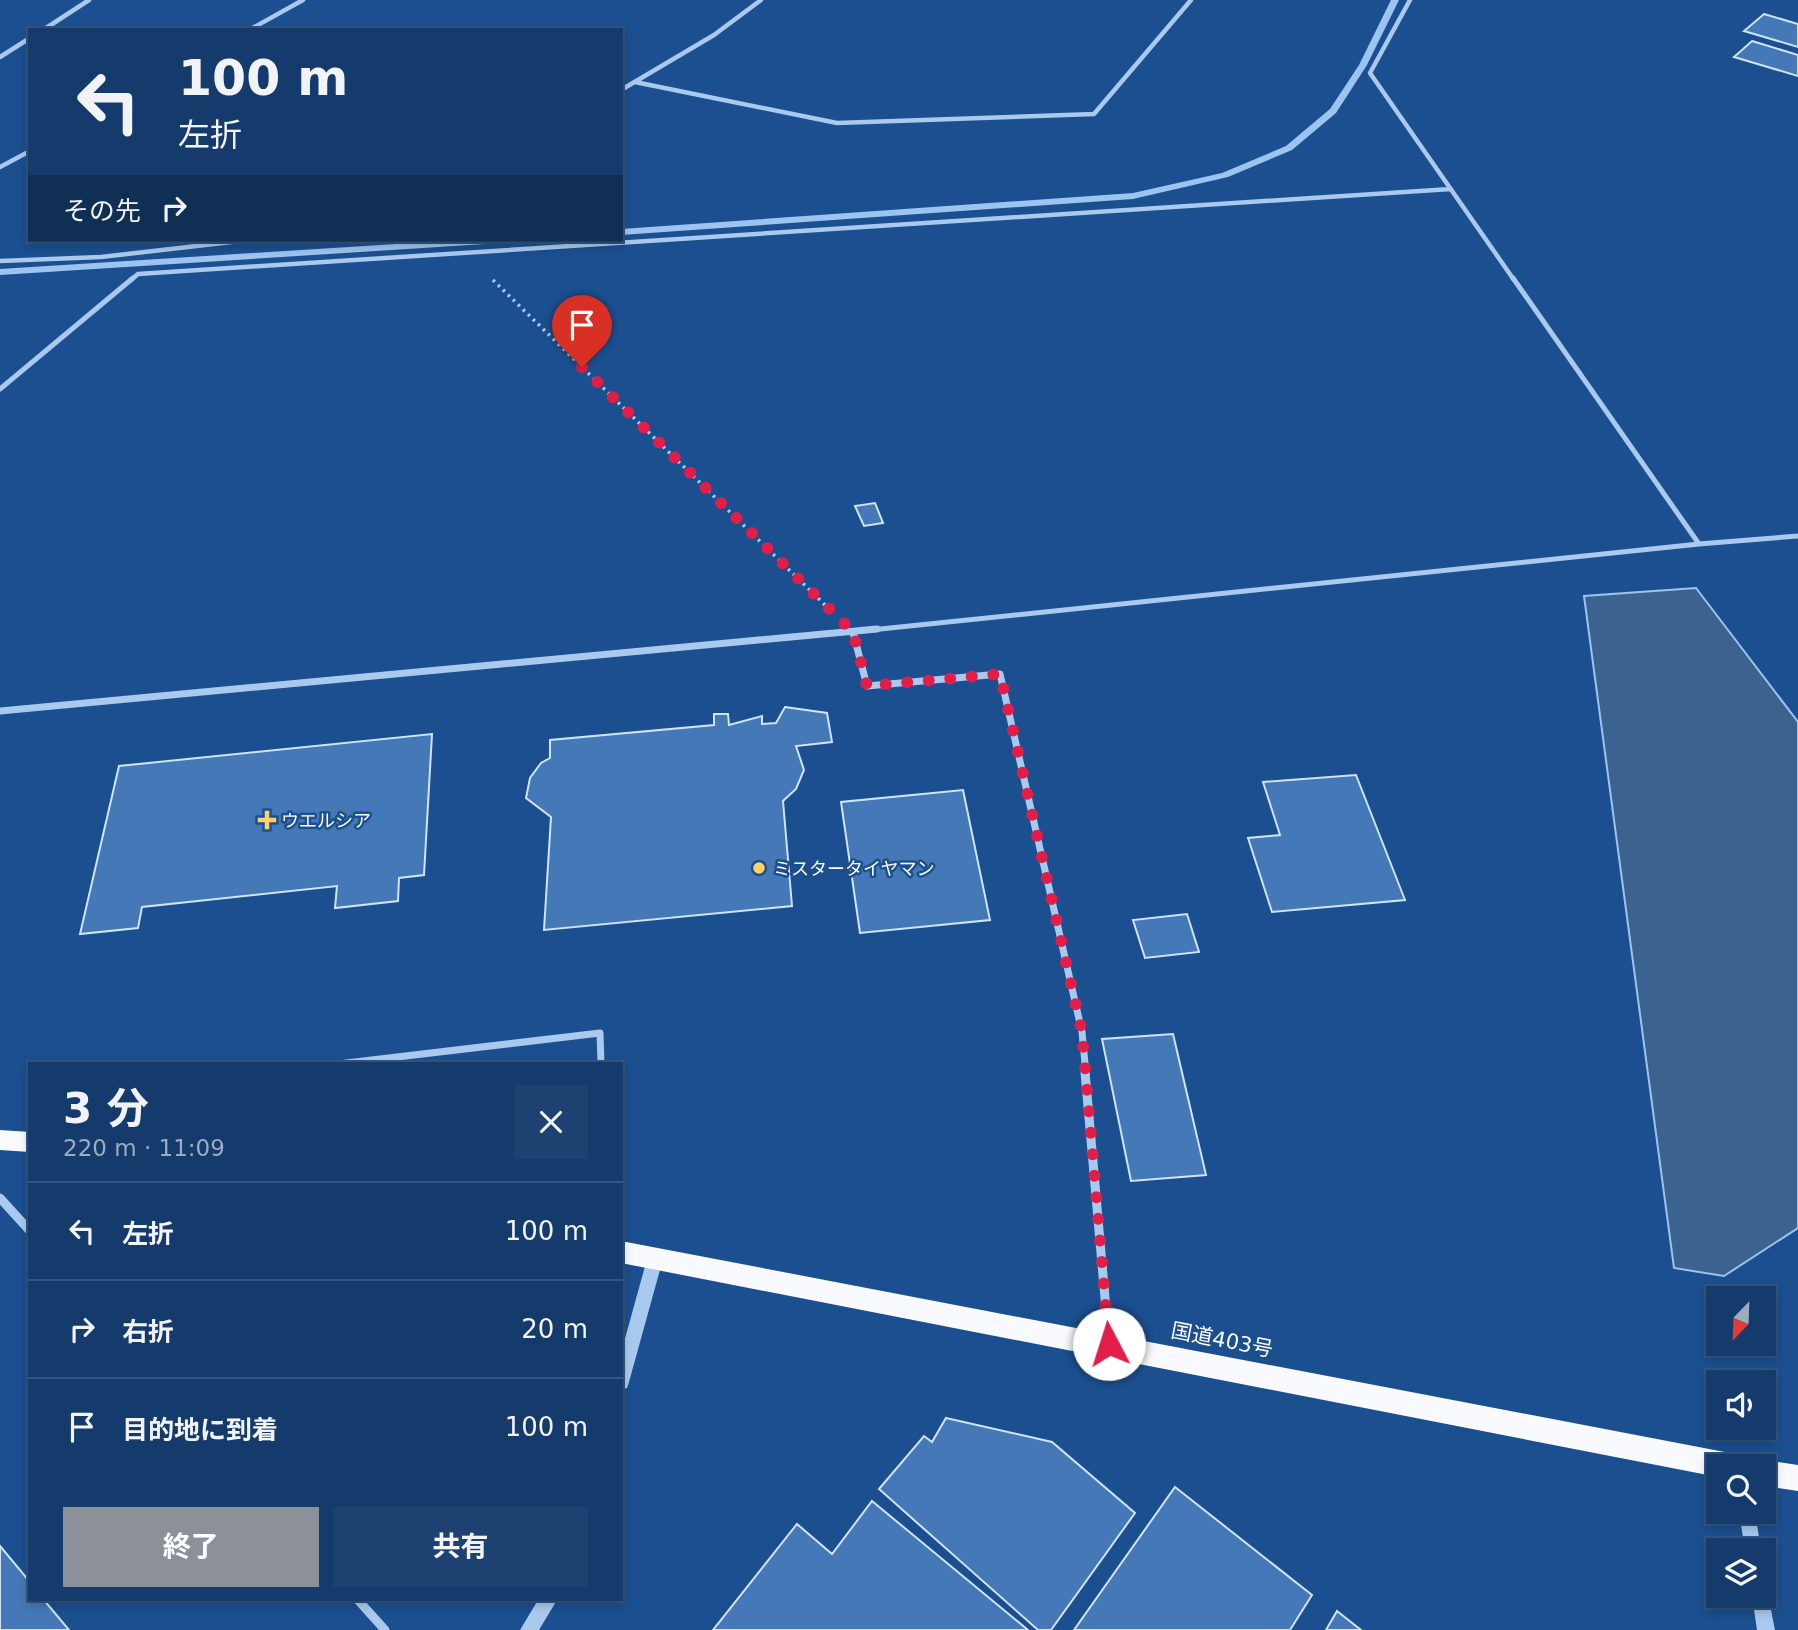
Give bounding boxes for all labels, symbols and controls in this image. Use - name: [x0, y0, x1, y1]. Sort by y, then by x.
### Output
- text: 100 m: [178, 50, 348, 107]
- icon: left: [63, 56, 154, 147]
- text: 左折: [178, 116, 242, 154]
- icon: right: [155, 189, 193, 227]
- text: その先: [63, 196, 141, 226]
- pin: [552, 295, 612, 367]
- icon: arrive: [563, 306, 601, 344]
- place label: ウエルシア: [281, 810, 371, 831]
- marker: ウエルシア: [259, 812, 275, 828]
- place label: ミスタータイヤマン: [773, 858, 934, 879]
- marker: ミスタータイヤマン: [751, 860, 767, 876]
- text: 3 分: [63, 1084, 149, 1133]
- button: close: [514, 1085, 588, 1159]
- text: 220 m · 11:09: [63, 1135, 225, 1161]
- icon: left: [63, 1212, 101, 1250]
- text: 100 m: [505, 1216, 588, 1246]
- text: 左折: [122, 1219, 174, 1249]
- north arrow: [1706, 1286, 1776, 1356]
- map controls: [1706, 1286, 1776, 1608]
- position arrow: [1072, 1307, 1146, 1381]
- icon: right: [63, 1310, 101, 1348]
- text: 20 m: [521, 1314, 588, 1344]
- text: 右折: [122, 1317, 174, 1347]
- street label: 国道403号: [1169, 1318, 1275, 1362]
- button: sound: [1706, 1370, 1776, 1440]
- icon: arrive: [63, 1408, 101, 1446]
- text: 100 m: [505, 1412, 588, 1442]
- text: 目的地に到着: [122, 1415, 278, 1445]
- button: search: [1706, 1454, 1776, 1524]
- button: 終了: [63, 1507, 319, 1587]
- button: 共有: [333, 1507, 588, 1587]
- button: layers: [1706, 1538, 1776, 1608]

